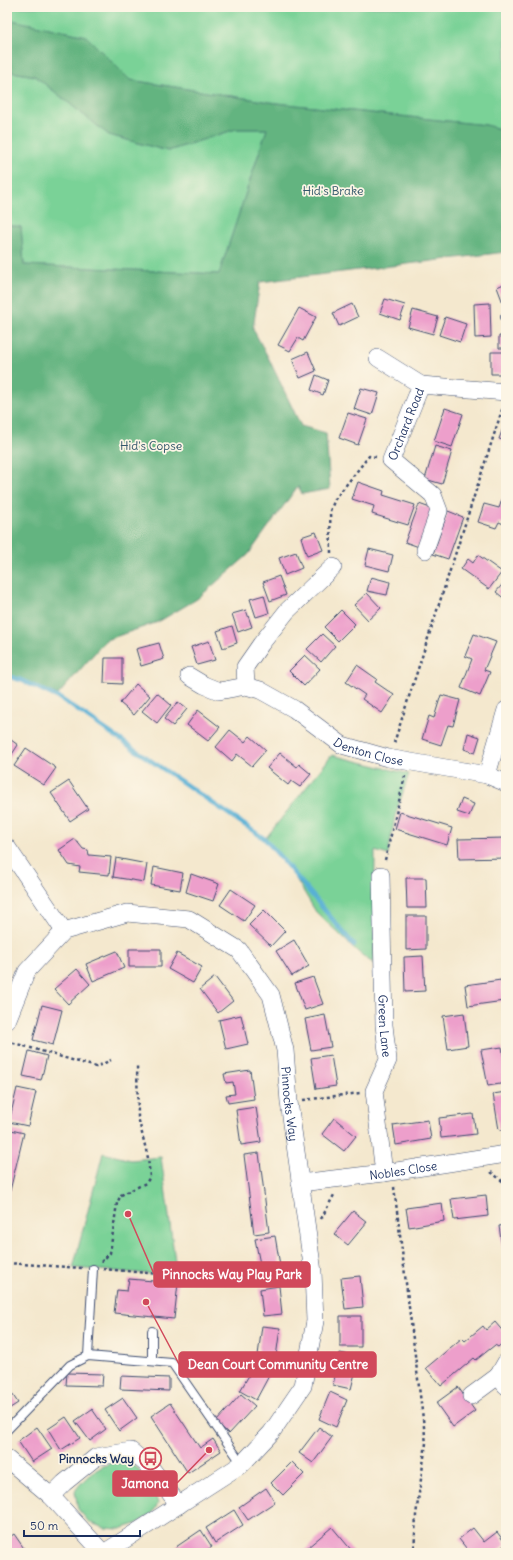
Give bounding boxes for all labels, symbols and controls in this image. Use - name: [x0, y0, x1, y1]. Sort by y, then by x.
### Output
- park label: Hid's Brake: [303, 183, 363, 198]
- street label: Orchard Road: [384, 386, 427, 462]
- park label: Hid's Copse: [120, 438, 182, 453]
- street label: Denton Close: [331, 734, 404, 768]
- street label: Green Lane: [376, 994, 395, 1058]
- street label: Pinnocks Way: [279, 1066, 302, 1142]
- street label: Nobles Close: [368, 1157, 438, 1182]
- callout: Pinnocks Way Play Park: [154, 1262, 310, 1287]
- text: Pinnocks Way Play Park: [162, 1266, 302, 1283]
- callout: Dean Court Community Centre: [179, 1352, 376, 1377]
- text: Dean Court Community Centre: [188, 1356, 368, 1373]
- bus stop icon: Pinnocks Way: [137, 1445, 163, 1471]
- place label: Pinnocks Way: [59, 1451, 134, 1467]
- callout: Jamona: [113, 1471, 177, 1496]
- text: Jamona: [121, 1475, 169, 1492]
- scale bar: [24, 1512, 140, 1538]
- text: 50 m: [30, 1518, 59, 1533]

